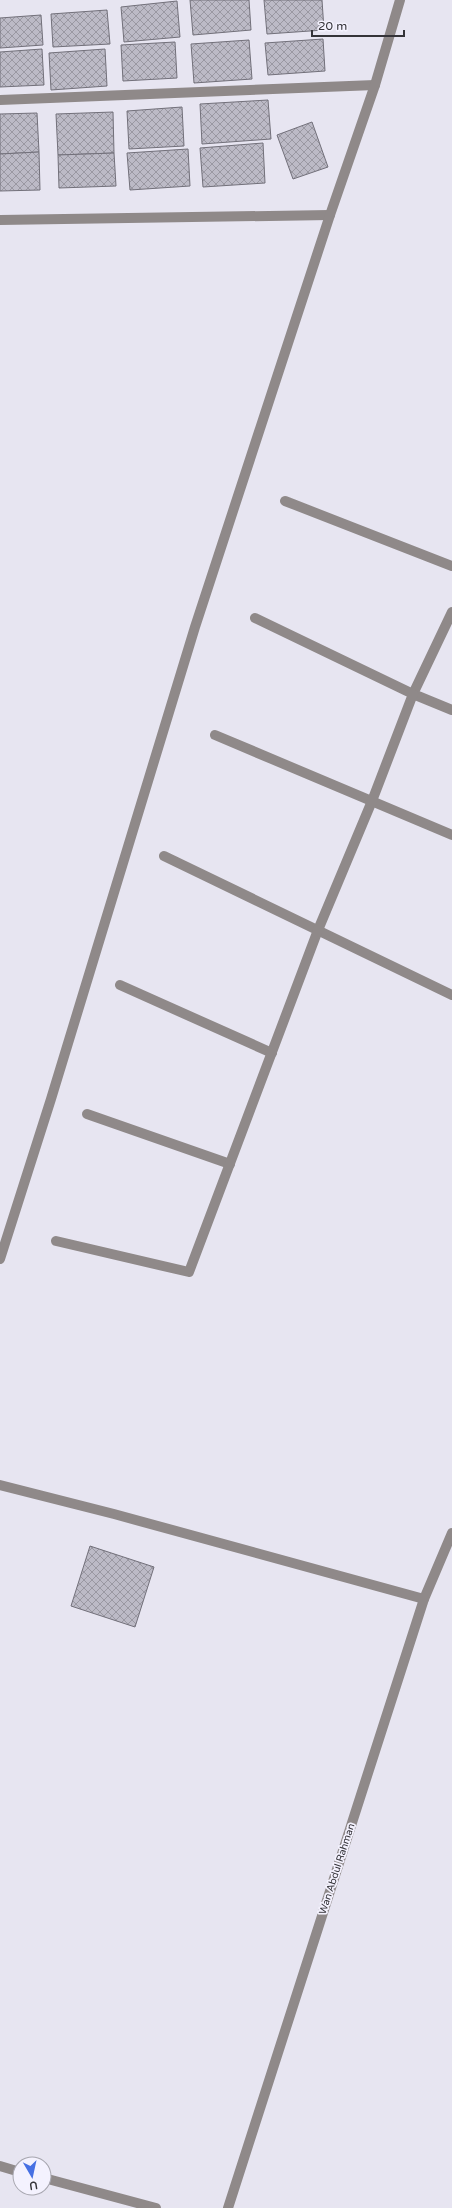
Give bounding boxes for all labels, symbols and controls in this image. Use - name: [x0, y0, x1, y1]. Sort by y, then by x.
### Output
- scale bar: [312, 12, 404, 38]
- text: 20 m: [318, 19, 347, 33]
- street label: Wan Abdul Rahman: [317, 1822, 357, 1916]
- north arrow: [12, 2156, 52, 2196]
- text: U: [28, 2178, 39, 2192]

